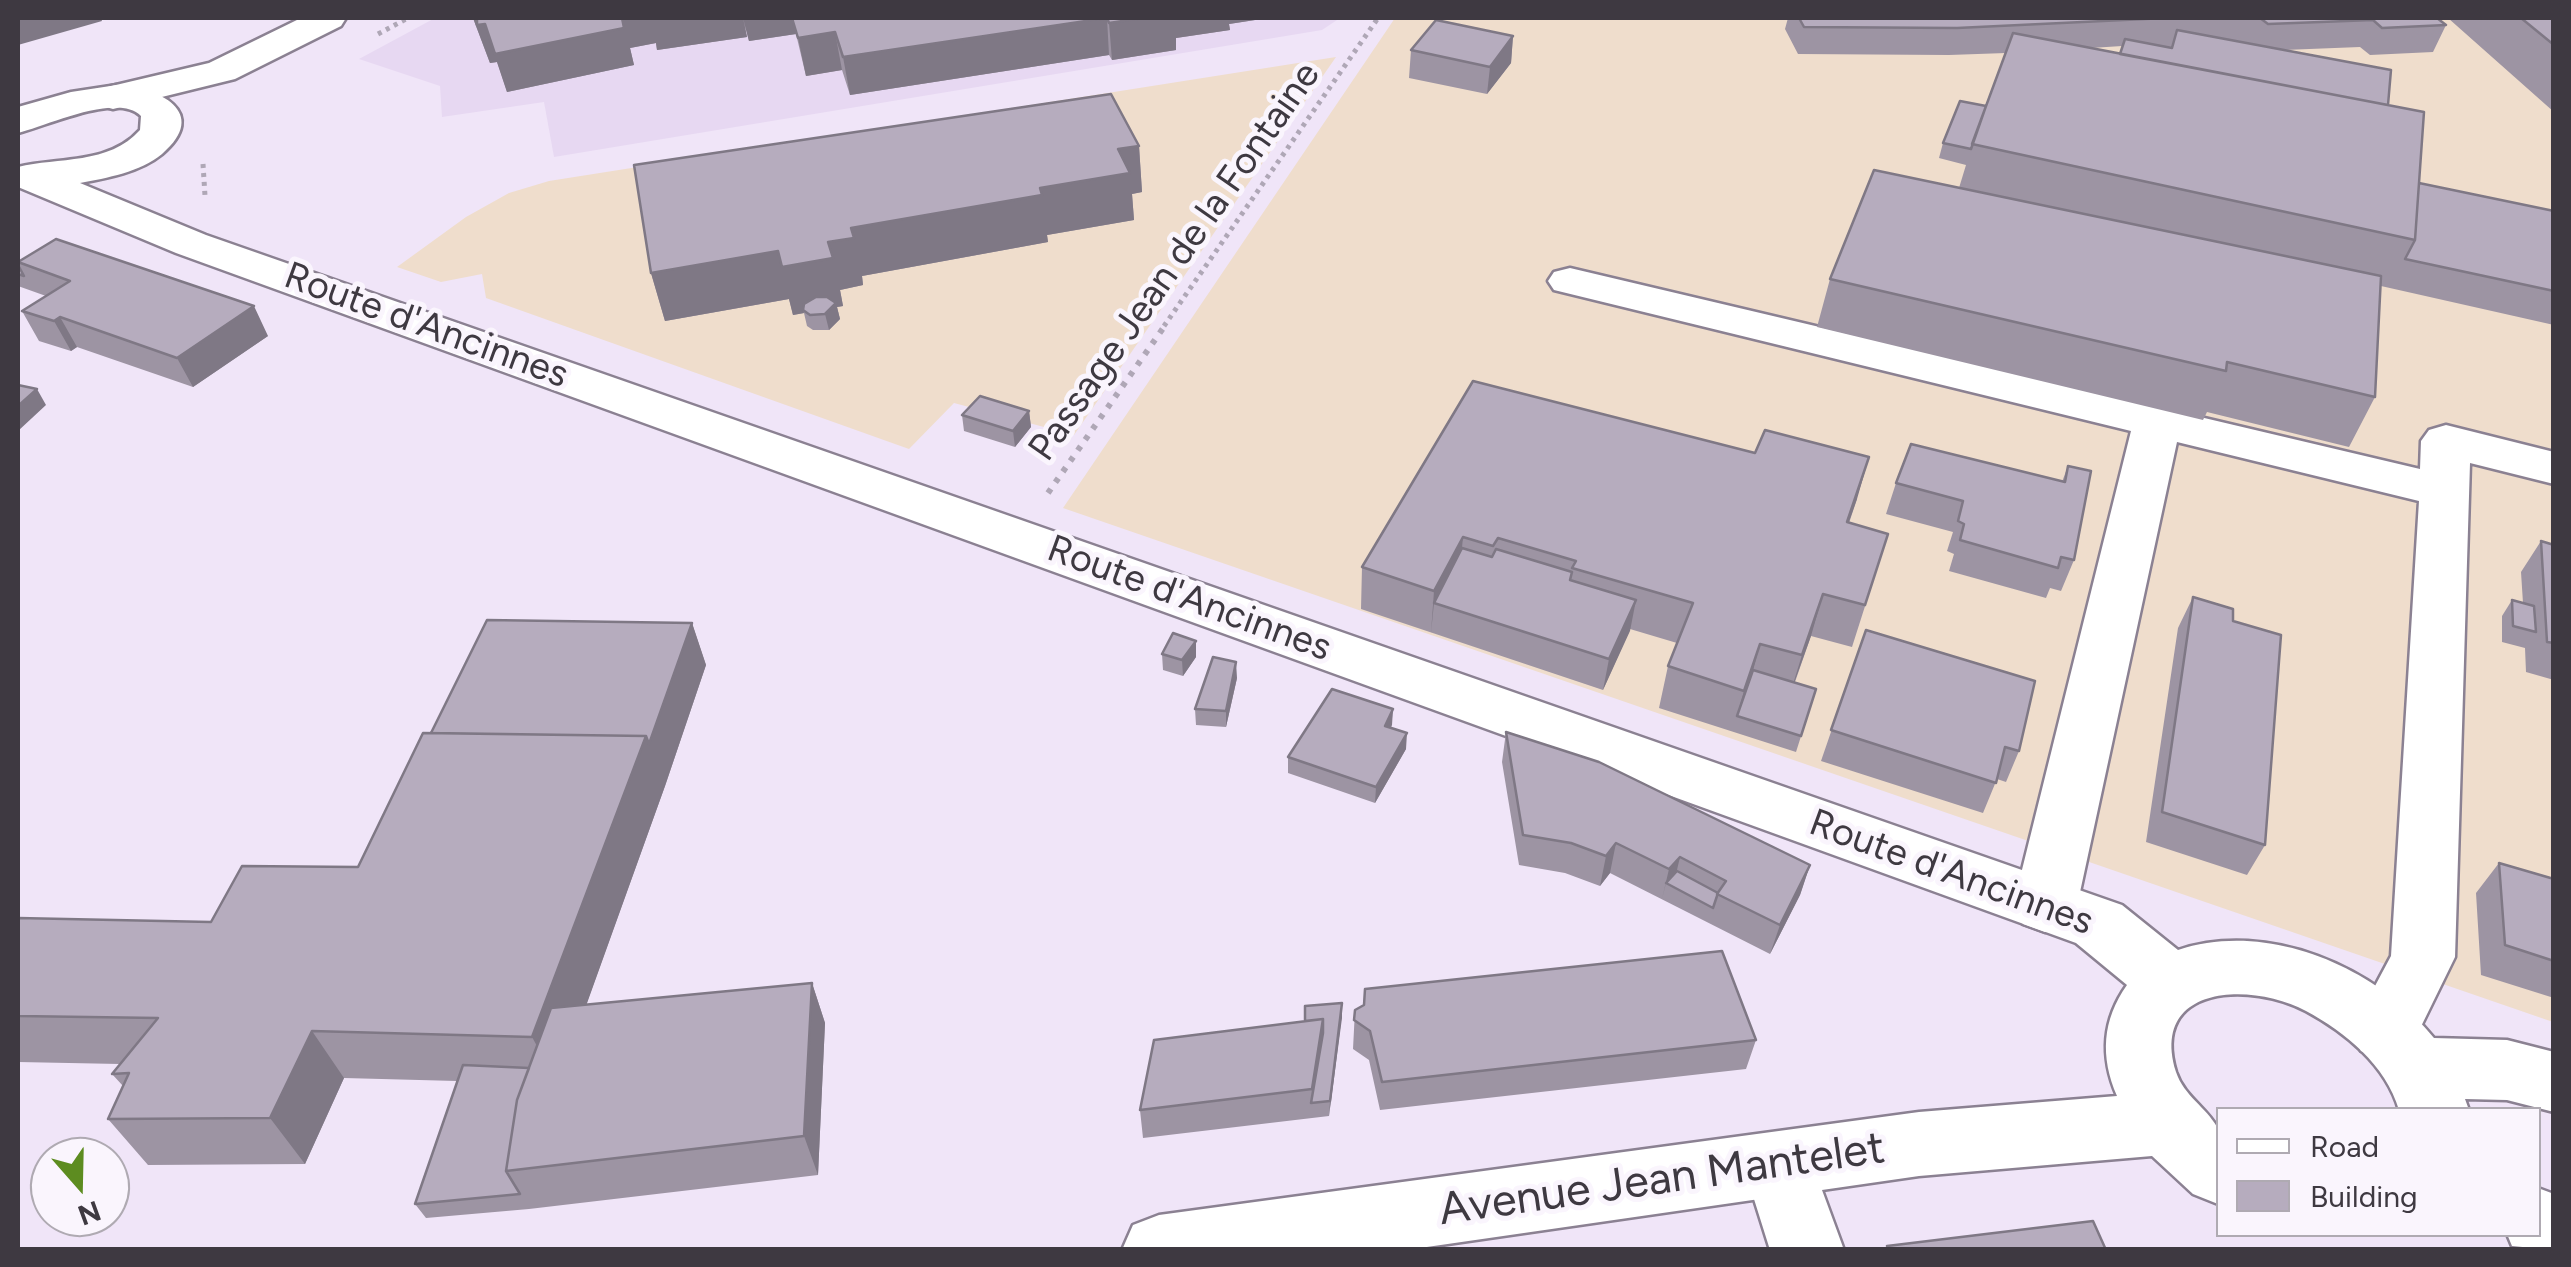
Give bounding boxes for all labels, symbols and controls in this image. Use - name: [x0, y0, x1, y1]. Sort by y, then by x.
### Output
- street label: Passage Jean de la Fontaine: [1020, 54, 1330, 470]
- street label: Route d'Ancinnes: [278, 254, 574, 398]
- street label: Route d'Ancinnes: [1041, 527, 1337, 671]
- street label: Route d'Ancinnes: [1803, 801, 2099, 945]
- legend: [2216, 1107, 2541, 1237]
- street label: Avenue Jean Mantelet: [1436, 1122, 1888, 1238]
- text: Road: [2310, 1128, 2379, 1165]
- north arrow: [30, 1137, 130, 1237]
- text: Building: [2310, 1178, 2418, 1215]
- text: N: [74, 1194, 106, 1233]

